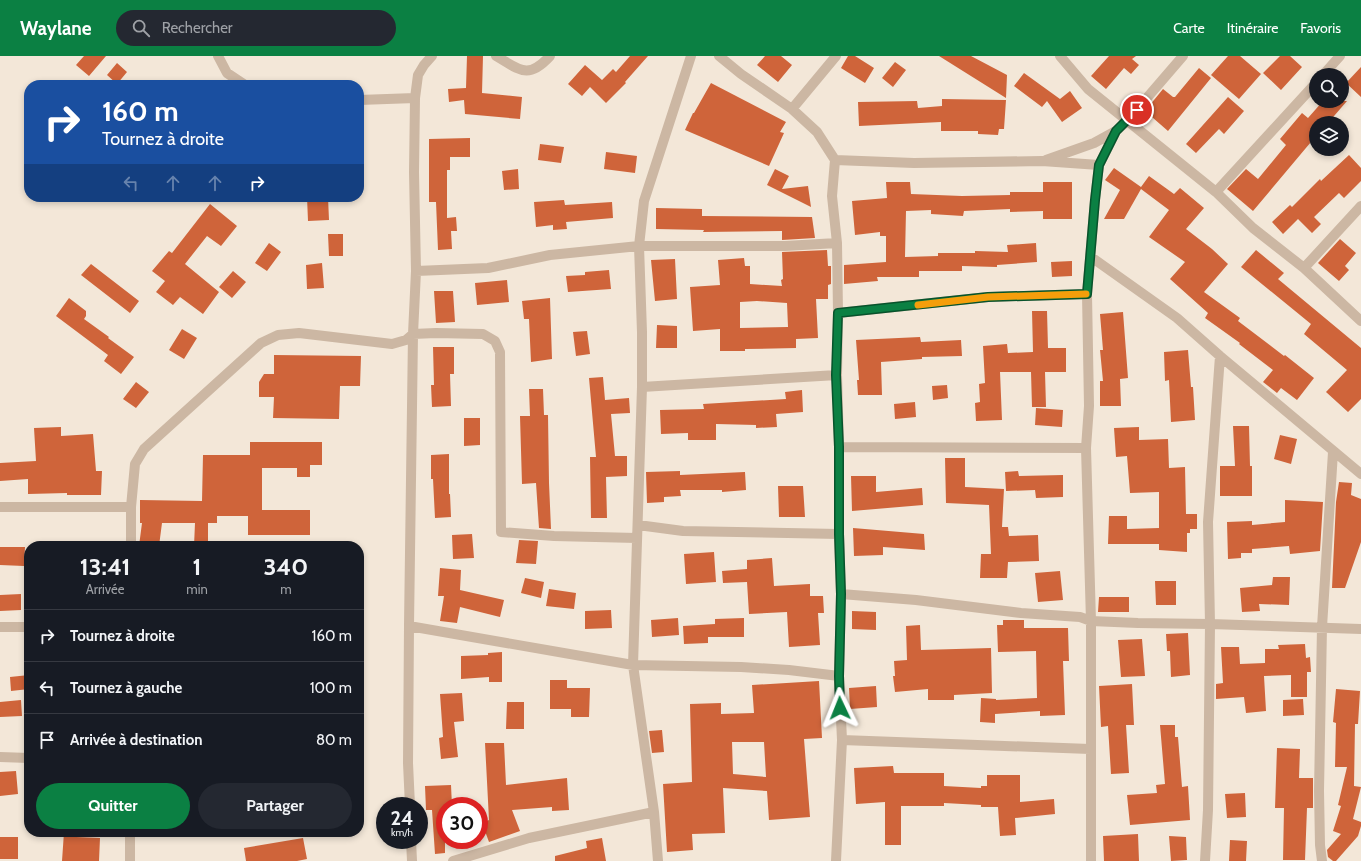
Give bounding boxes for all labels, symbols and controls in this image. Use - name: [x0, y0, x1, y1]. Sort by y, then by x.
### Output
- search box: [116, 10, 396, 46]
- text: Waylane: [20, 17, 92, 40]
- icon: search: [130, 17, 152, 39]
- text: Rechercher: [162, 19, 233, 37]
- text: Carte: [1173, 19, 1205, 37]
- text: Itinéraire: [1227, 19, 1278, 37]
- text: Favoris: [1300, 19, 1341, 37]
- map controls: [1309, 68, 1349, 156]
- button: search: [1309, 68, 1349, 108]
- pin: [1120, 93, 1154, 127]
- text: 160 m: [102, 94, 178, 128]
- icon: right: [36, 96, 88, 148]
- icon: arrive: [1126, 99, 1148, 121]
- button: layers: [1309, 116, 1349, 156]
- text: Tournez à droite: [102, 128, 224, 150]
- icon: left: [120, 172, 142, 194]
- icon: ahead: [162, 172, 184, 194]
- icon: ahead: [204, 172, 226, 194]
- icon: right: [246, 172, 268, 194]
- text: 13:41: [80, 552, 130, 581]
- text: 1: [193, 552, 201, 581]
- text: 340: [263, 552, 308, 581]
- text: Arrivée: [86, 581, 124, 597]
- text: min: [186, 581, 208, 597]
- text: m: [280, 581, 292, 597]
- icon: right: [36, 625, 58, 647]
- text: Tournez à droite: [70, 627, 175, 645]
- text: 160 m: [312, 627, 352, 645]
- icon: left: [36, 677, 58, 699]
- text: Tournez à gauche: [70, 679, 182, 697]
- text: 100 m: [310, 679, 352, 697]
- position arrow: [819, 687, 861, 729]
- icon: arrive: [36, 729, 58, 751]
- text: Arrivée à destination: [70, 731, 202, 749]
- text: 80 m: [316, 731, 352, 749]
- button: Quitter: [36, 783, 190, 829]
- button: Partager: [198, 783, 352, 829]
- speed limit sign: 30: [436, 797, 488, 849]
- text: 24: [391, 806, 414, 830]
- text: km/h: [391, 826, 413, 839]

